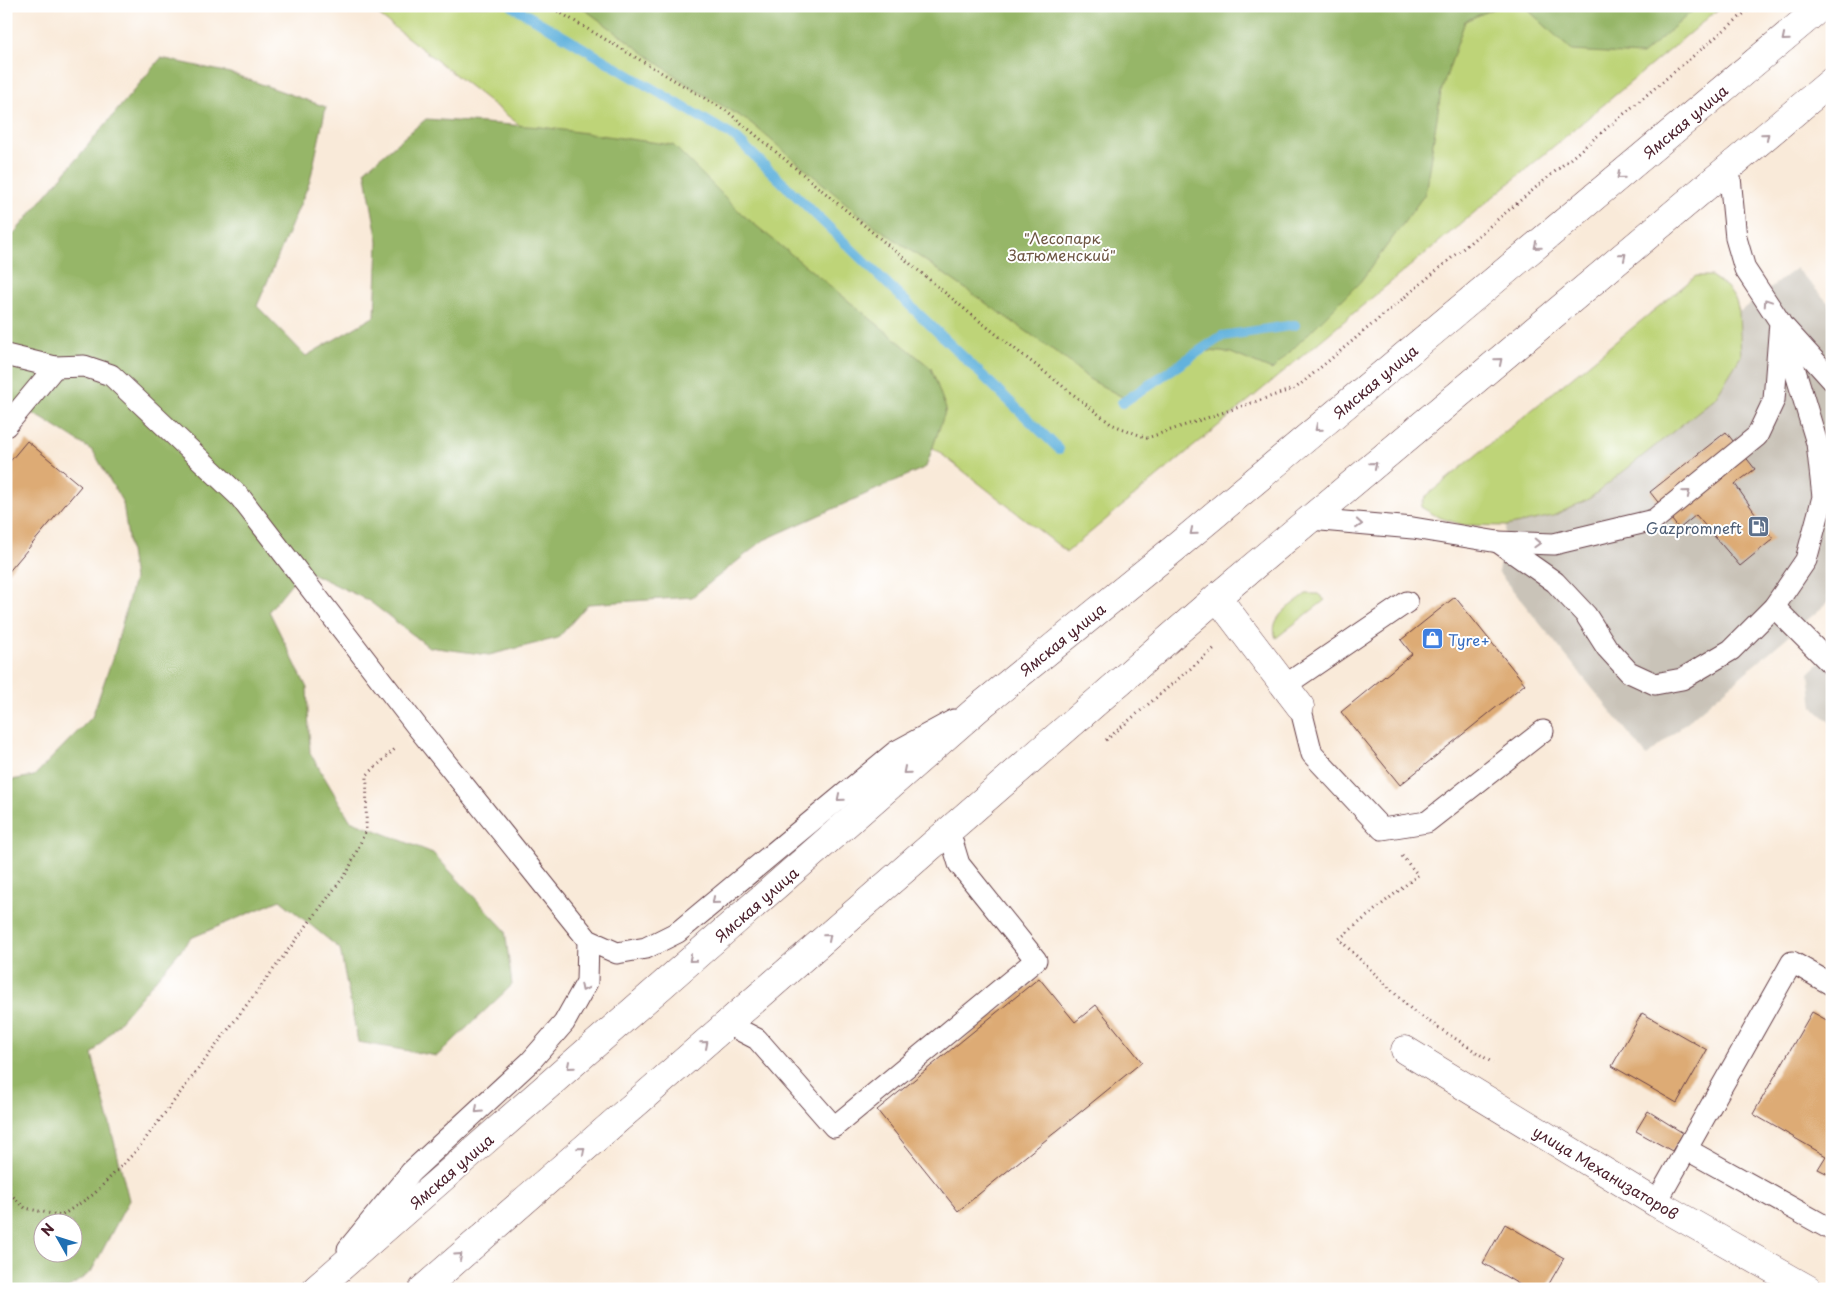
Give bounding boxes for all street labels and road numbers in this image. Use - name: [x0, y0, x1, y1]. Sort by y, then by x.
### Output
- street label: Ямская улица: [1638, 78, 1733, 163]
- street label: Ямская улица: [1328, 338, 1423, 423]
- street label: Ямская улица: [1014, 597, 1110, 681]
- street label: Ямская улица: [709, 861, 803, 947]
- street label: улица Механизаторов: [1529, 1119, 1683, 1225]
- street label: Ямская улица: [404, 1128, 498, 1214]

